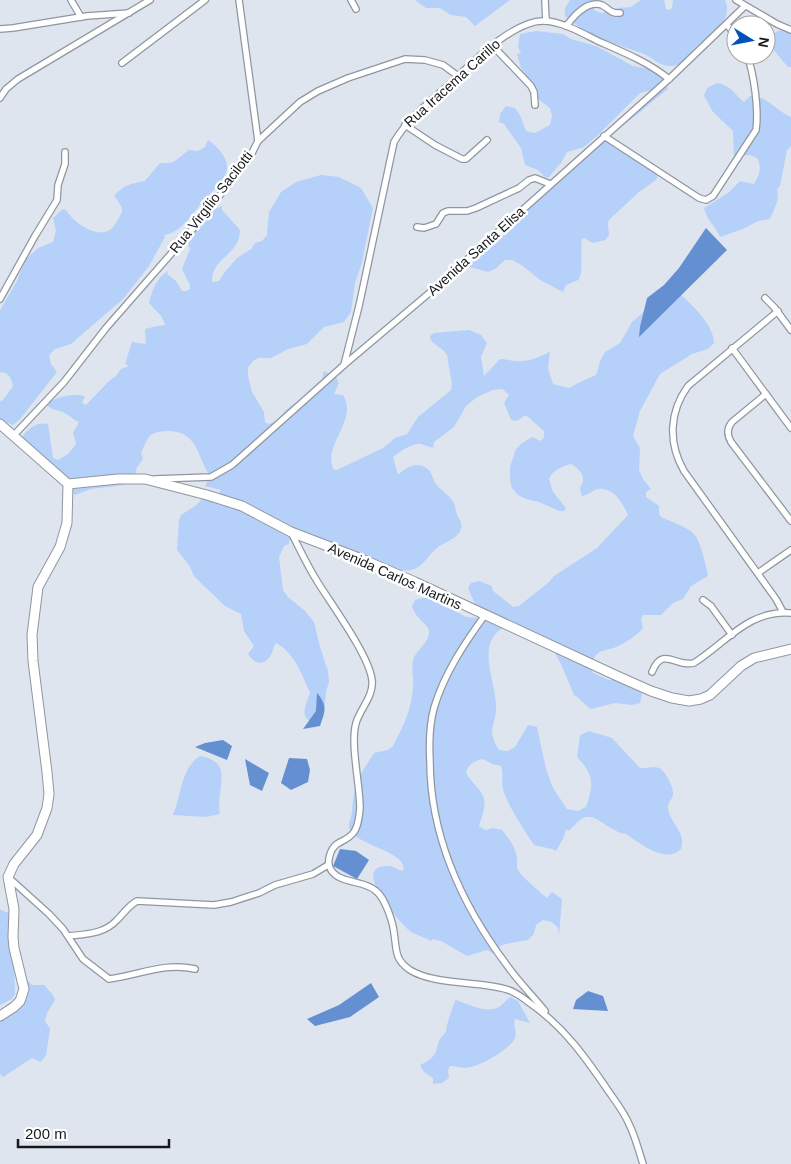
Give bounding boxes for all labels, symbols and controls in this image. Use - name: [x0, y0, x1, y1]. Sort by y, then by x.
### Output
- north arrow: [726, 15, 776, 65]
- street label: Rua Iracema Carillo: [401, 36, 503, 130]
- text: N: [755, 36, 773, 49]
- street label: Rua Virgílio Sacilotti: [166, 148, 256, 256]
- street label: Avenida Santa Elisa: [424, 203, 528, 299]
- street label: Avenida Carlos Martins: [326, 539, 464, 613]
- scale bar: [18, 1116, 169, 1148]
- text: 200 m: [25, 1125, 67, 1142]

